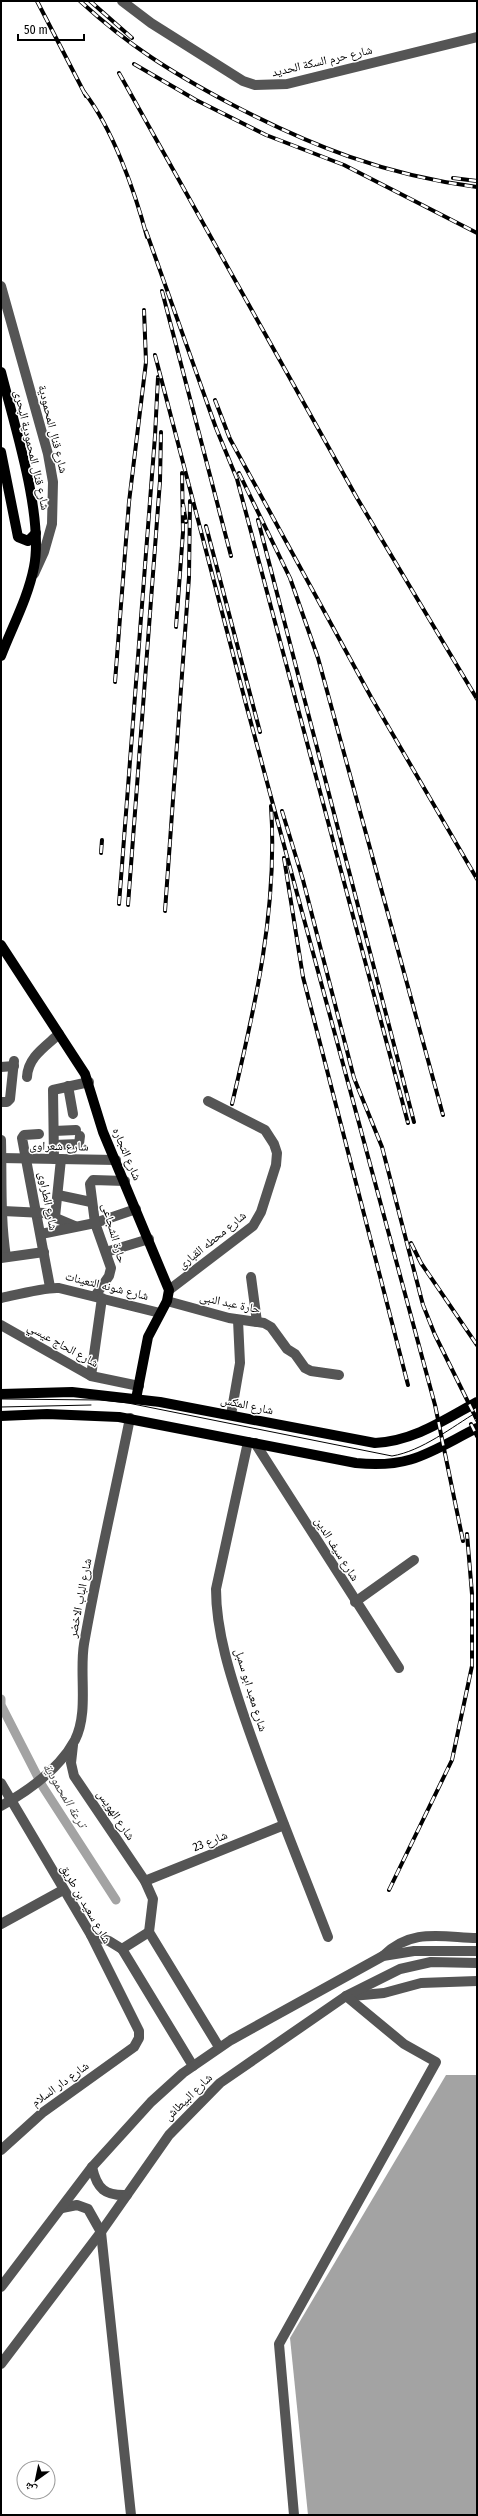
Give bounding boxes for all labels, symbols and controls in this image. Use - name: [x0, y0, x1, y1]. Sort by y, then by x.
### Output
- scale bar: [18, 16, 84, 42]
- text: 50 m: [24, 23, 48, 37]
- street label: شارع حرم السكة الحديد: [270, 43, 374, 80]
- street label: شارع قنال المحمودية: [34, 383, 71, 475]
- street label: شارع قنال المحمودية البحرى: [10, 389, 53, 512]
- street label: شارع التجاره: [109, 1126, 144, 1183]
- street label: شارع شعراوى: [29, 1138, 89, 1155]
- street label: شارع الطراوى: [34, 1171, 61, 1232]
- street label: حارة الشجاعى: [99, 1201, 129, 1265]
- street label: شارع محطه القبارى: [175, 1208, 250, 1273]
- street label: شارع شونه التعينات: [64, 1269, 150, 1304]
- street label: حارة عبد النبى: [198, 1290, 262, 1317]
- street label: شارع الحاج عيسي: [24, 1320, 101, 1373]
- street label: شارع المكس: [219, 1393, 275, 1418]
- street label: شارع سيف الدين: [311, 1514, 362, 1584]
- street label: شارع الباب الاخضر: [65, 1557, 96, 1640]
- street label: شارع معبد ابو سمبل: [231, 1647, 270, 1734]
- water label: ترعة المحمودية: [40, 1760, 92, 1833]
- street label: شارع الهويس: [93, 1787, 138, 1843]
- street label: شارع 23: [191, 1828, 230, 1855]
- street label: شارع سعيد بن طريق: [57, 1862, 114, 1947]
- street label: شارع دار السلام: [29, 2058, 92, 2110]
- street label: شارع البيطاش: [161, 2071, 216, 2124]
- north arrow: [16, 2460, 56, 2500]
- text: ش: [22, 2478, 40, 2497]

